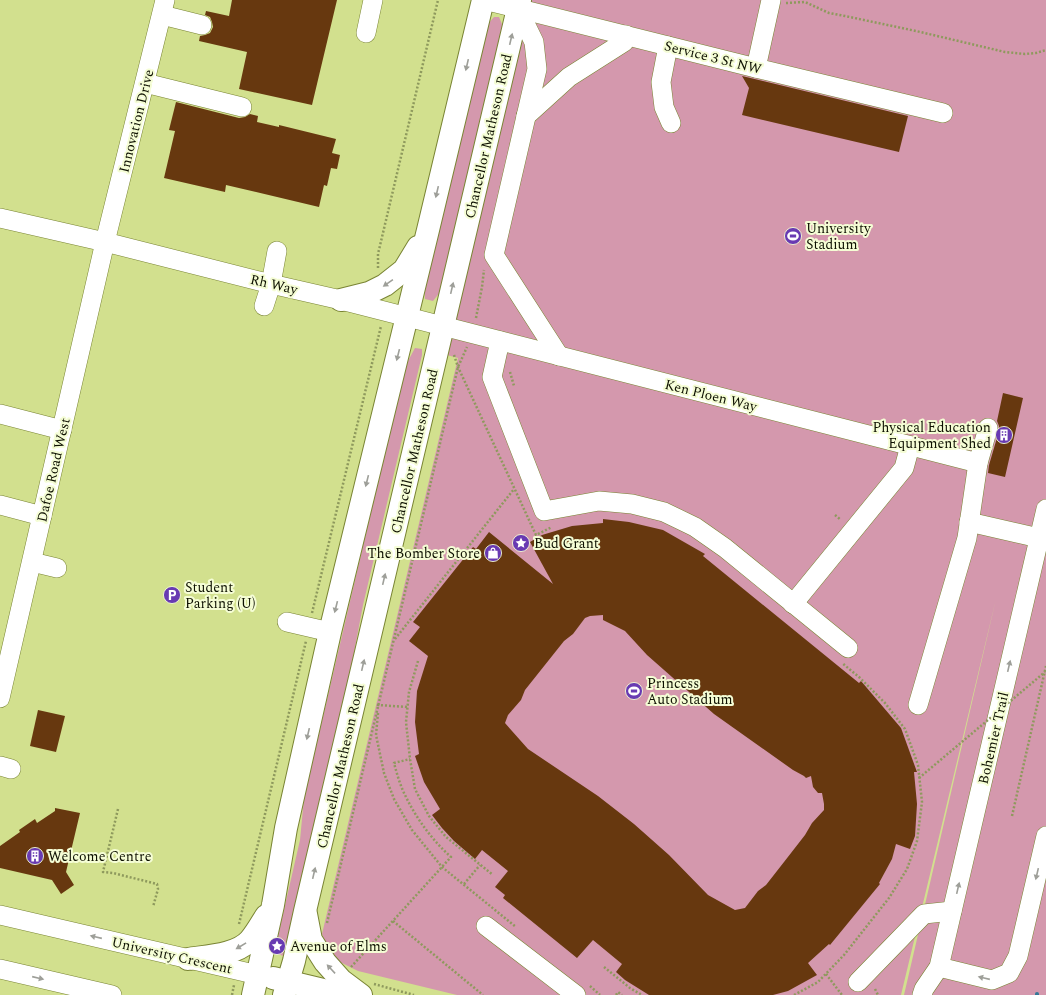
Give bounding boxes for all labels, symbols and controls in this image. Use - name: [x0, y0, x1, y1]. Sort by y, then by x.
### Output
- one-way arrow: [508, 33, 514, 45]
- street label: Service 3 St NW: [662, 35, 764, 80]
- street label: Chancellor Matheson Road: [459, 51, 518, 221]
- one-way arrow: [464, 59, 470, 71]
- street label: Innovation Drive: [114, 67, 160, 175]
- one-way arrow: [434, 186, 440, 198]
- place label: University Stadium: [806, 218, 872, 255]
- sports icon: University Stadium: [783, 226, 803, 246]
- street label: Rh Way: [248, 269, 301, 300]
- one-way arrow: [383, 279, 393, 287]
- one-way arrow: [450, 282, 456, 295]
- one-way arrow: [394, 349, 400, 361]
- street label: Chancellor Matheson Road: [385, 366, 444, 536]
- street label: Ken Ploen Way: [663, 374, 760, 417]
- street label: Dafoe Road West: [31, 416, 76, 524]
- place label: Physical Education Equipment Shed: [872, 417, 991, 454]
- building icon: Physical Education Equipment Shed: [994, 425, 1014, 445]
- one-way arrow: [364, 475, 370, 487]
- place icon: Bud Grant: [511, 533, 531, 553]
- place label: Bud Grant: [534, 533, 599, 554]
- place label: The Bomber Store: [367, 543, 480, 564]
- shop icon: The Bomber Store: [483, 543, 503, 563]
- one-way arrow: [381, 573, 387, 585]
- place label: Student Parking (U): [185, 577, 256, 614]
- parking icon: Student Parking (U): [162, 585, 182, 605]
- one-way arrow: [333, 601, 339, 614]
- one-way arrow: [361, 659, 367, 671]
- one-way arrow: [1007, 660, 1013, 673]
- place label: Princess Auto Stadium: [647, 673, 733, 710]
- street label: Chancellor Matheson Road: [311, 681, 370, 851]
- sports icon: Princess Auto Stadium: [624, 681, 644, 701]
- street label: Bohemier Trail: [973, 690, 1014, 786]
- one-way arrow: [304, 728, 310, 740]
- building icon: Welcome Centre: [25, 846, 45, 866]
- place label: Welcome Centre: [48, 846, 152, 867]
- one-way arrow: [312, 867, 318, 879]
- one-way arrow: [1034, 868, 1040, 880]
- one-way arrow: [955, 882, 961, 895]
- street label: University Crescent: [109, 931, 234, 980]
- one-way arrow: [90, 934, 102, 940]
- place icon: Avenue of Elms: [267, 936, 287, 956]
- place label: Avenue of Elms: [290, 936, 387, 957]
- one-way arrow: [235, 943, 247, 950]
- one-way arrow: [327, 964, 336, 974]
- one-way arrow: [32, 975, 44, 981]
- one-way arrow: [978, 975, 990, 981]

